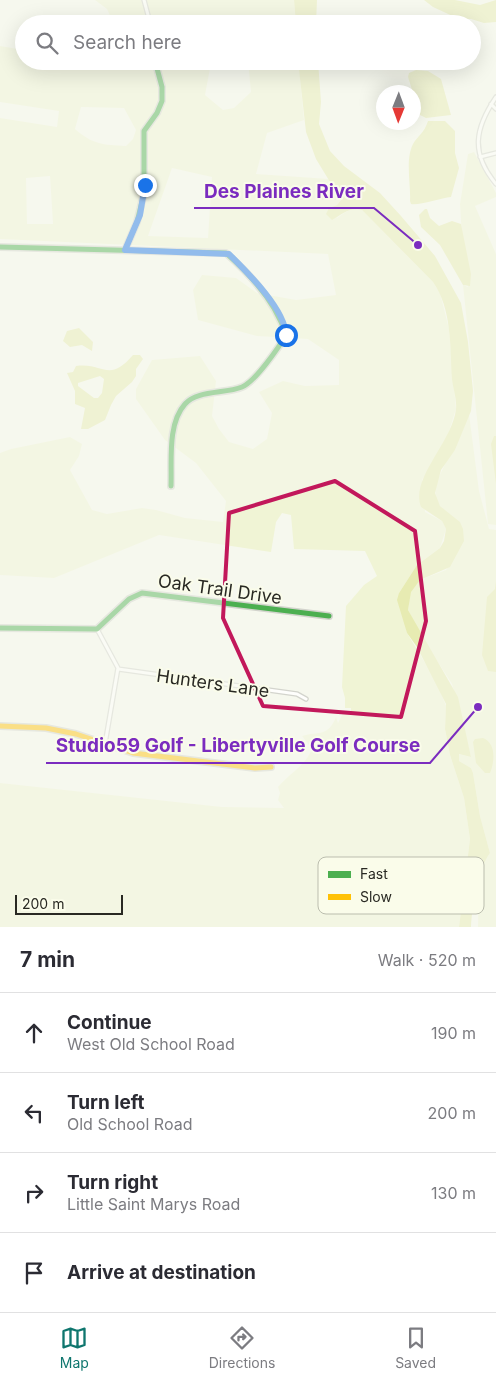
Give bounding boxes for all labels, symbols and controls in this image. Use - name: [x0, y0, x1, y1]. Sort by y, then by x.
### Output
- search box: [15, 15, 481, 70]
- icon: search: [33, 29, 61, 57]
- text: Search here: [73, 31, 182, 54]
- north arrow: [376, 85, 421, 130]
- route end: [134, 174, 157, 197]
- callout: Des Plaines River: [194, 174, 374, 208]
- text: Des Plaines River: [204, 180, 364, 203]
- route start: [275, 324, 298, 347]
- street label: Oak Trail Drive: [157, 570, 283, 608]
- street label: Hunters Lane: [155, 665, 271, 701]
- callout: Studio59 Golf - Libertyville Golf Course: [46, 729, 430, 763]
- text: Studio59 Golf - Libertyville Golf Course: [56, 734, 420, 757]
- legend: [318, 857, 484, 914]
- text: Fast: [360, 865, 388, 882]
- text: Slow: [360, 888, 392, 905]
- scale bar: [15, 892, 122, 915]
- text: 200 m: [22, 895, 64, 912]
- text: 7 min: [20, 947, 75, 972]
- text: Walk · 520 m: [378, 950, 476, 970]
- text: Continue: [67, 1011, 152, 1034]
- icon: ahead: [20, 1019, 48, 1047]
- text: 190 m: [431, 1023, 476, 1043]
- text: West Old School Road: [67, 1034, 235, 1054]
- text: Turn left: [67, 1091, 145, 1114]
- icon: left: [20, 1099, 48, 1127]
- text: 200 m: [428, 1103, 476, 1123]
- text: Old School Road: [67, 1114, 192, 1134]
- text: Turn right: [67, 1171, 158, 1194]
- icon: right: [20, 1179, 48, 1207]
- text: 130 m: [431, 1183, 476, 1203]
- text: Little Saint Marys Road: [67, 1194, 240, 1214]
- icon: arrive: [20, 1259, 48, 1287]
- text: Arrive at destination: [67, 1261, 256, 1284]
- tab: Map: [60, 1324, 89, 1371]
- tab: Directions: [209, 1324, 275, 1371]
- tab: Saved: [395, 1324, 436, 1371]

